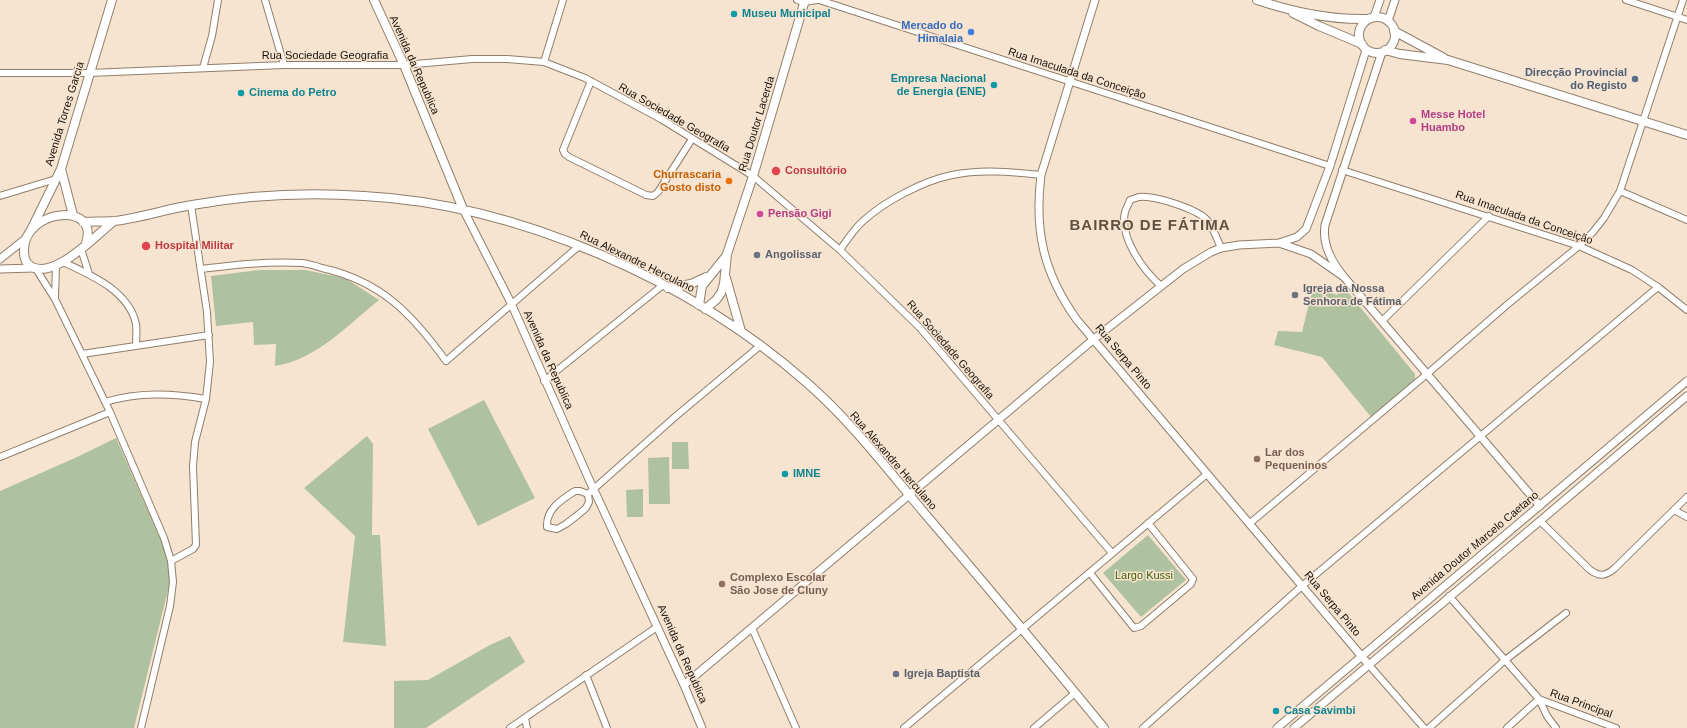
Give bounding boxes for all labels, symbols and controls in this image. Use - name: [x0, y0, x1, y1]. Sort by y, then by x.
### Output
- place label: Museu Municipal: [742, 7, 831, 21]
- marker: Museu Municipal: [729, 9, 739, 19]
- street label: Avenida da Republica: [386, 14, 442, 116]
- place label: Mercado do Himalaia: [901, 19, 963, 45]
- marker: Mercado do Himalaia: [966, 27, 976, 37]
- street label: Rua Imaculada da Conceição: [1006, 45, 1148, 103]
- street label: Rua Sociedade Geografia: [262, 49, 388, 63]
- street label: Avenida Torres Garcia: [43, 60, 87, 168]
- place label: Direcção Provincial do Registo: [1525, 66, 1627, 92]
- place label: Empresa Nacional de Energia (ENE): [891, 72, 986, 98]
- marker: Direcção Provincial do Registo: [1630, 74, 1640, 84]
- street label: Rua Doutor Lacerda: [736, 75, 778, 173]
- marker: Empresa Nacional de Energia (ENE): [989, 80, 999, 90]
- street label: Rua Sociedade Geografia: [616, 81, 732, 155]
- place label: Cinema do Petro: [249, 86, 336, 100]
- marker: Cinema do Petro: [236, 88, 246, 98]
- place label: Messe Hotel Huambo: [1421, 108, 1485, 134]
- marker: Messe Hotel Huambo: [1408, 116, 1418, 126]
- place label: Consultório: [785, 164, 847, 178]
- marker: Consultório: [770, 165, 782, 177]
- place label: Churrascaria Gosto disto: [653, 168, 721, 194]
- marker: Churrascaria Gosto disto: [724, 176, 734, 186]
- street label: Rua Imaculada da Conceição: [1454, 188, 1594, 248]
- place label: Pensão Gigi: [768, 207, 832, 221]
- marker: Pensão Gigi: [755, 209, 765, 219]
- district label: BAIRRO DE FÁTIMA: [1070, 217, 1230, 235]
- street label: Rua Alexandre Herculano: [577, 228, 697, 296]
- place label: Hospital Militar: [155, 239, 234, 253]
- marker: Hospital Militar: [140, 240, 152, 252]
- place label: Angolissar: [765, 248, 822, 262]
- marker: Angolissar: [752, 250, 762, 260]
- place label: Igreja da Nossa Senhora de Fátima: [1303, 282, 1401, 308]
- marker: Igreja da Nossa Senhora de Fátima: [1290, 290, 1300, 300]
- street label: Rua Sociedade Geografia: [903, 298, 997, 402]
- street label: Avenida da Republica: [520, 309, 576, 411]
- street label: Rua Serpa Pinto: [1092, 322, 1154, 392]
- street label: Rua Alexandre Herculano: [847, 409, 939, 513]
- place label: Lar dos Pequeninos: [1265, 446, 1327, 472]
- marker: Lar dos Pequeninos: [1252, 454, 1262, 464]
- place label: IMNE: [793, 467, 820, 481]
- marker: IMNE: [780, 469, 790, 479]
- street label: Avenida Doutor Marcelo Caetano: [1409, 489, 1541, 603]
- park label: Largo Kussi: [1115, 569, 1173, 583]
- street label: Rua Serpa Pinto: [1301, 569, 1363, 639]
- place label: Complexo Escolar São Jose de Cluny: [730, 571, 828, 597]
- marker: Complexo Escolar São Jose de Cluny: [717, 579, 727, 589]
- street label: Avenida da Republica: [654, 603, 710, 705]
- place label: Igreja Baptista: [904, 667, 980, 681]
- marker: Igreja Baptista: [891, 669, 901, 679]
- street label: Rua Principal: [1548, 687, 1614, 721]
- place label: Casa Savimbi: [1284, 704, 1356, 718]
- marker: Casa Savimbi: [1271, 706, 1281, 716]

